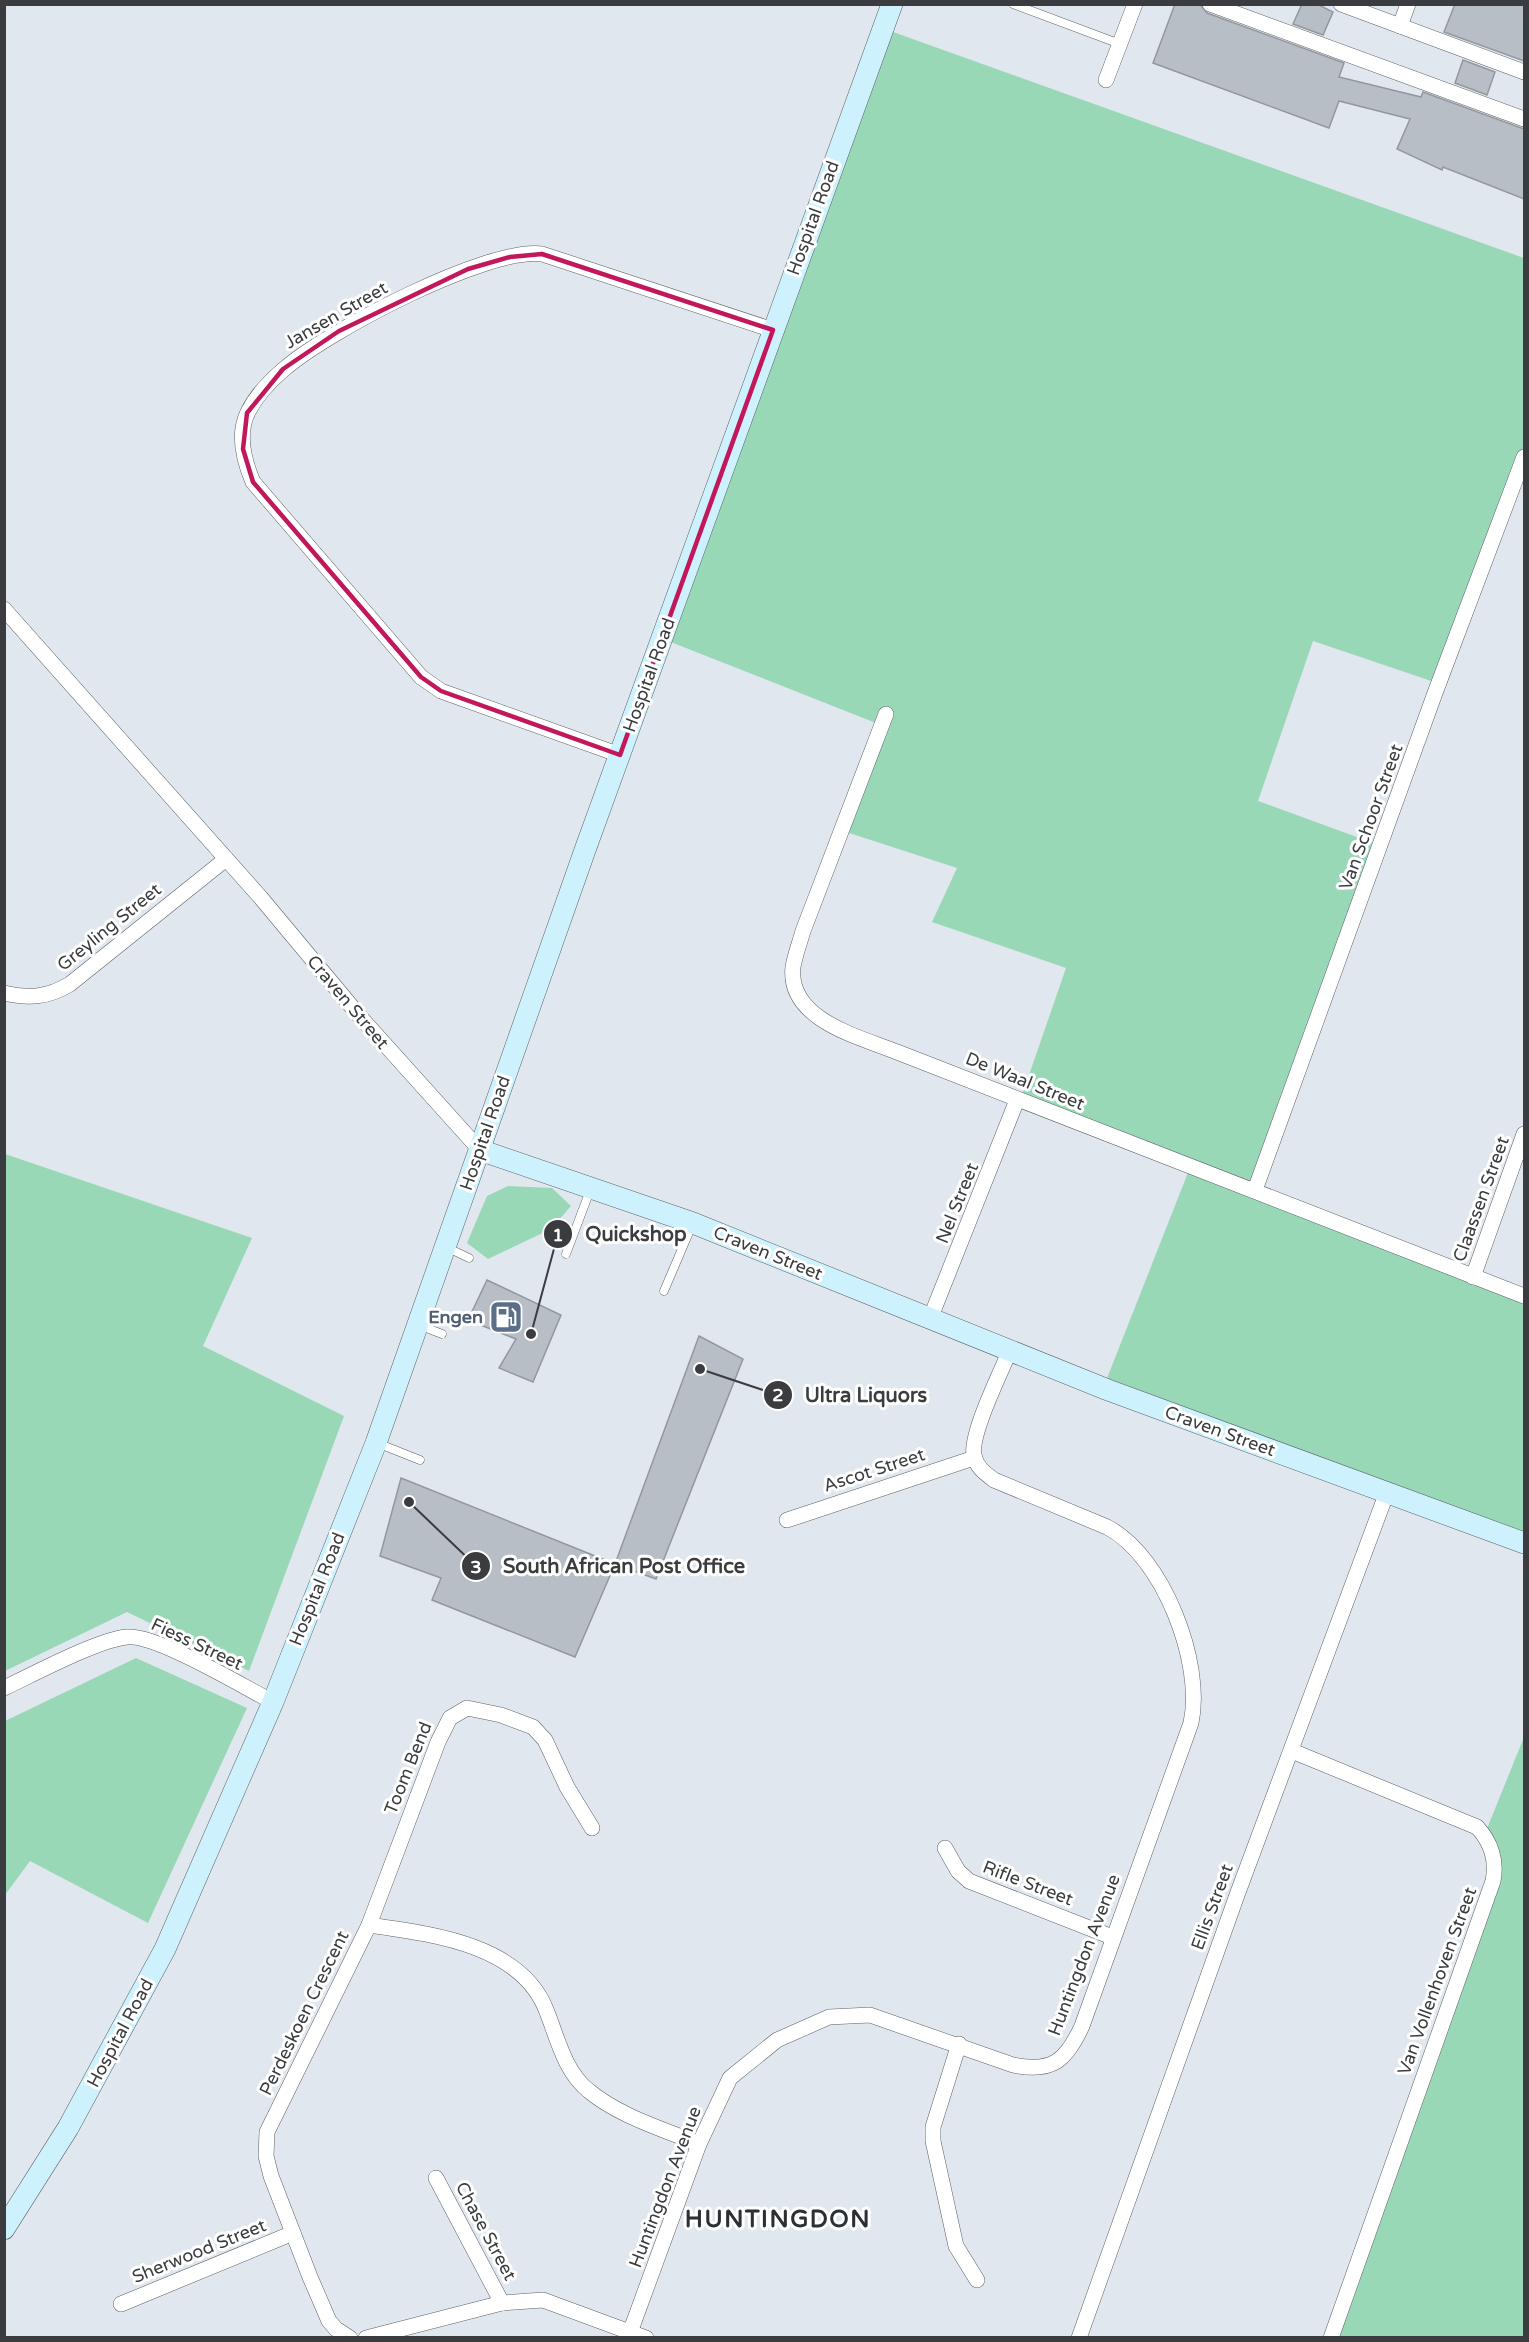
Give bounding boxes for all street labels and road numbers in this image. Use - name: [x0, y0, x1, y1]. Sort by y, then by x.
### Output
- street label: Hospital Road: [782, 158, 844, 278]
- street label: Jansen Street: [281, 277, 392, 353]
- street label: Hospital Road: [618, 615, 680, 735]
- street label: Van Schoor Street: [1334, 741, 1408, 893]
- street label: Greyling Street: [53, 878, 166, 976]
- street label: Craven Street: [302, 951, 394, 1054]
- street label: De Waal Street: [962, 1047, 1088, 1115]
- street label: Hospital Road: [455, 1073, 515, 1193]
- street label: Claassen Street: [1448, 1133, 1514, 1265]
- street label: Nel Street: [931, 1159, 983, 1247]
- street label: Craven Street: [710, 1221, 826, 1285]
- street label: Craven Street: [1162, 1401, 1278, 1461]
- street label: Ascot Street: [820, 1443, 928, 1497]
- street label: Hospital Road: [284, 1529, 350, 1649]
- street label: Fiess Street: [148, 1613, 247, 1675]
- street label: Toom Bend: [379, 1719, 437, 1817]
- street label: Rifle Street: [980, 1856, 1076, 1910]
- street label: Ellis Street: [1186, 1861, 1238, 1953]
- street label: Huntingdon Avenue: [1043, 1871, 1125, 2039]
- street label: Van Vollenhoven Street: [1393, 1884, 1481, 2078]
- street label: Perdeskoen Crescent: [255, 1927, 353, 2099]
- street label: Hospital Road: [82, 1975, 158, 2091]
- street label: Huntingdon Avenue: [624, 2103, 706, 2271]
- street label: Chase Street: [451, 2178, 521, 2284]
- street label: Sherwood Street: [129, 2214, 269, 2288]

